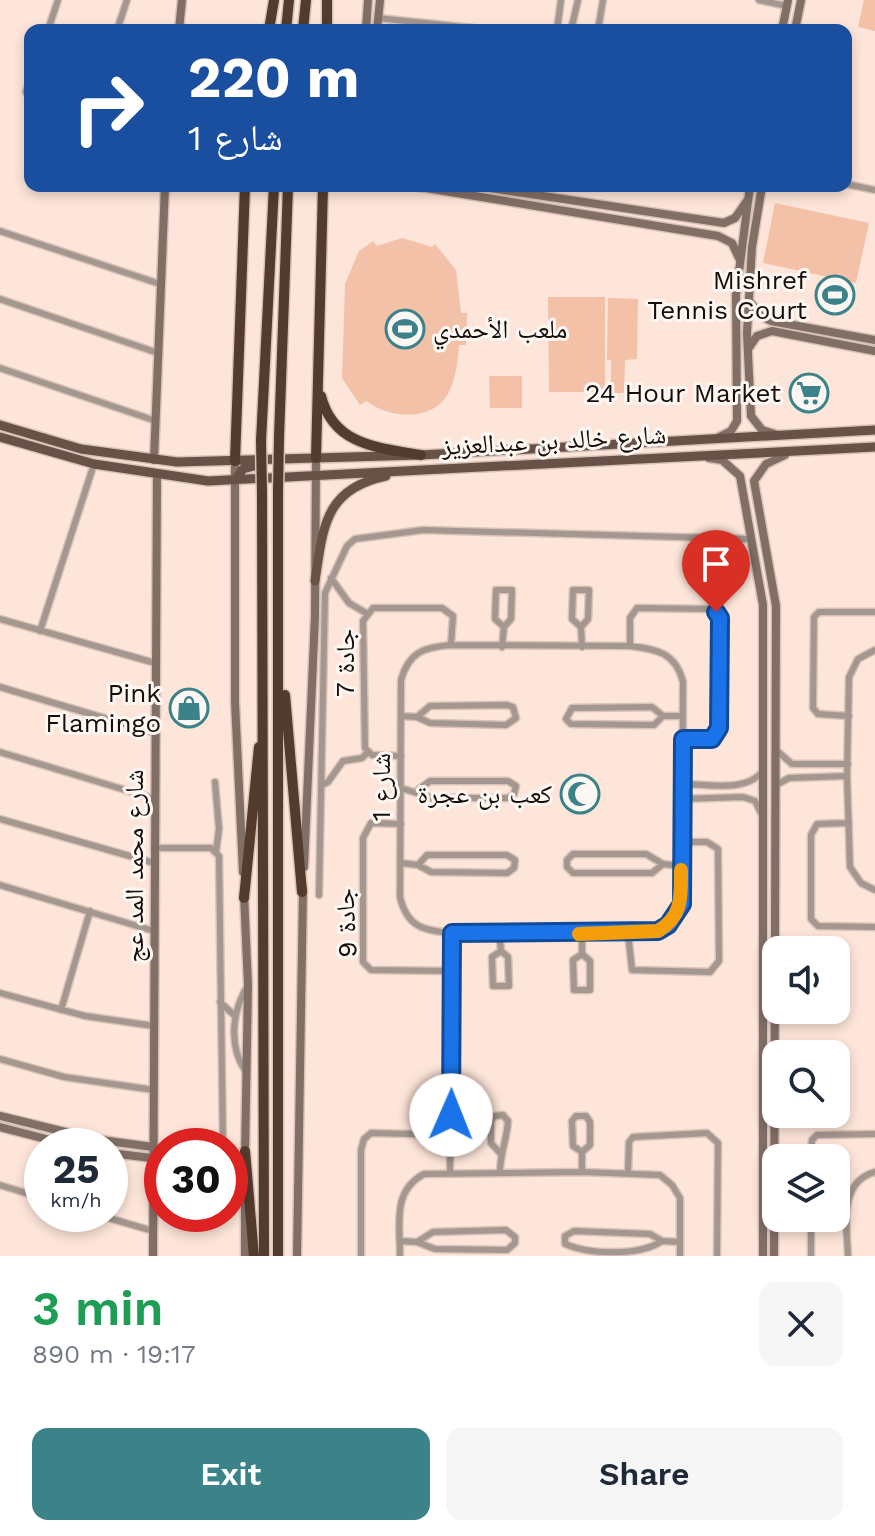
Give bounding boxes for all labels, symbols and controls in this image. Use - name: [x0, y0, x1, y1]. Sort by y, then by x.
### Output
- text: 220 m: [188, 45, 360, 111]
- icon: right: [56, 56, 160, 160]
- text: شارع 1: [188, 117, 283, 159]
- place label: Mishref Tennis Court: [647, 265, 807, 325]
- sports icon: Mishref Tennis Court: [814, 274, 856, 316]
- sports icon: ملعب الأحمدي: [384, 308, 426, 350]
- place label: ملعب الأحمدي: [433, 314, 567, 350]
- supermarket icon: 24 Hour Market: [788, 372, 830, 414]
- place label: 24 Hour Market: [585, 378, 781, 408]
- street label: شارع خالد بن عبدالعزيز: [440, 419, 667, 462]
- pin: [682, 530, 750, 612]
- icon: arrive: [694, 542, 738, 586]
- street label: جادة 7: [330, 629, 360, 697]
- place label: Pink Flamingo: [45, 678, 161, 738]
- shop icon: Pink Flamingo: [168, 687, 210, 729]
- street label: شارع 1: [366, 753, 397, 821]
- street label: شارع محمد المد عج: [119, 769, 151, 963]
- mosque icon: كعب بن عجرة: [559, 773, 601, 815]
- place label: كعب بن عجرة: [418, 779, 552, 810]
- street label: جادة 9: [329, 888, 363, 958]
- map controls: [762, 936, 850, 1232]
- button: sound: [762, 936, 850, 1024]
- button: search: [762, 1040, 850, 1128]
- position arrow: [409, 1073, 493, 1157]
- speed limit sign: 30: [144, 1128, 248, 1232]
- button: layers: [762, 1144, 850, 1232]
- text: 25: [52, 1146, 100, 1193]
- text: km/h: [50, 1188, 102, 1212]
- text: 3 min: [32, 1280, 164, 1337]
- button: close: [759, 1282, 843, 1366]
- text: 890 m · 19:17: [32, 1339, 196, 1369]
- button: Exit: [32, 1428, 430, 1520]
- button: Share: [446, 1428, 843, 1520]

